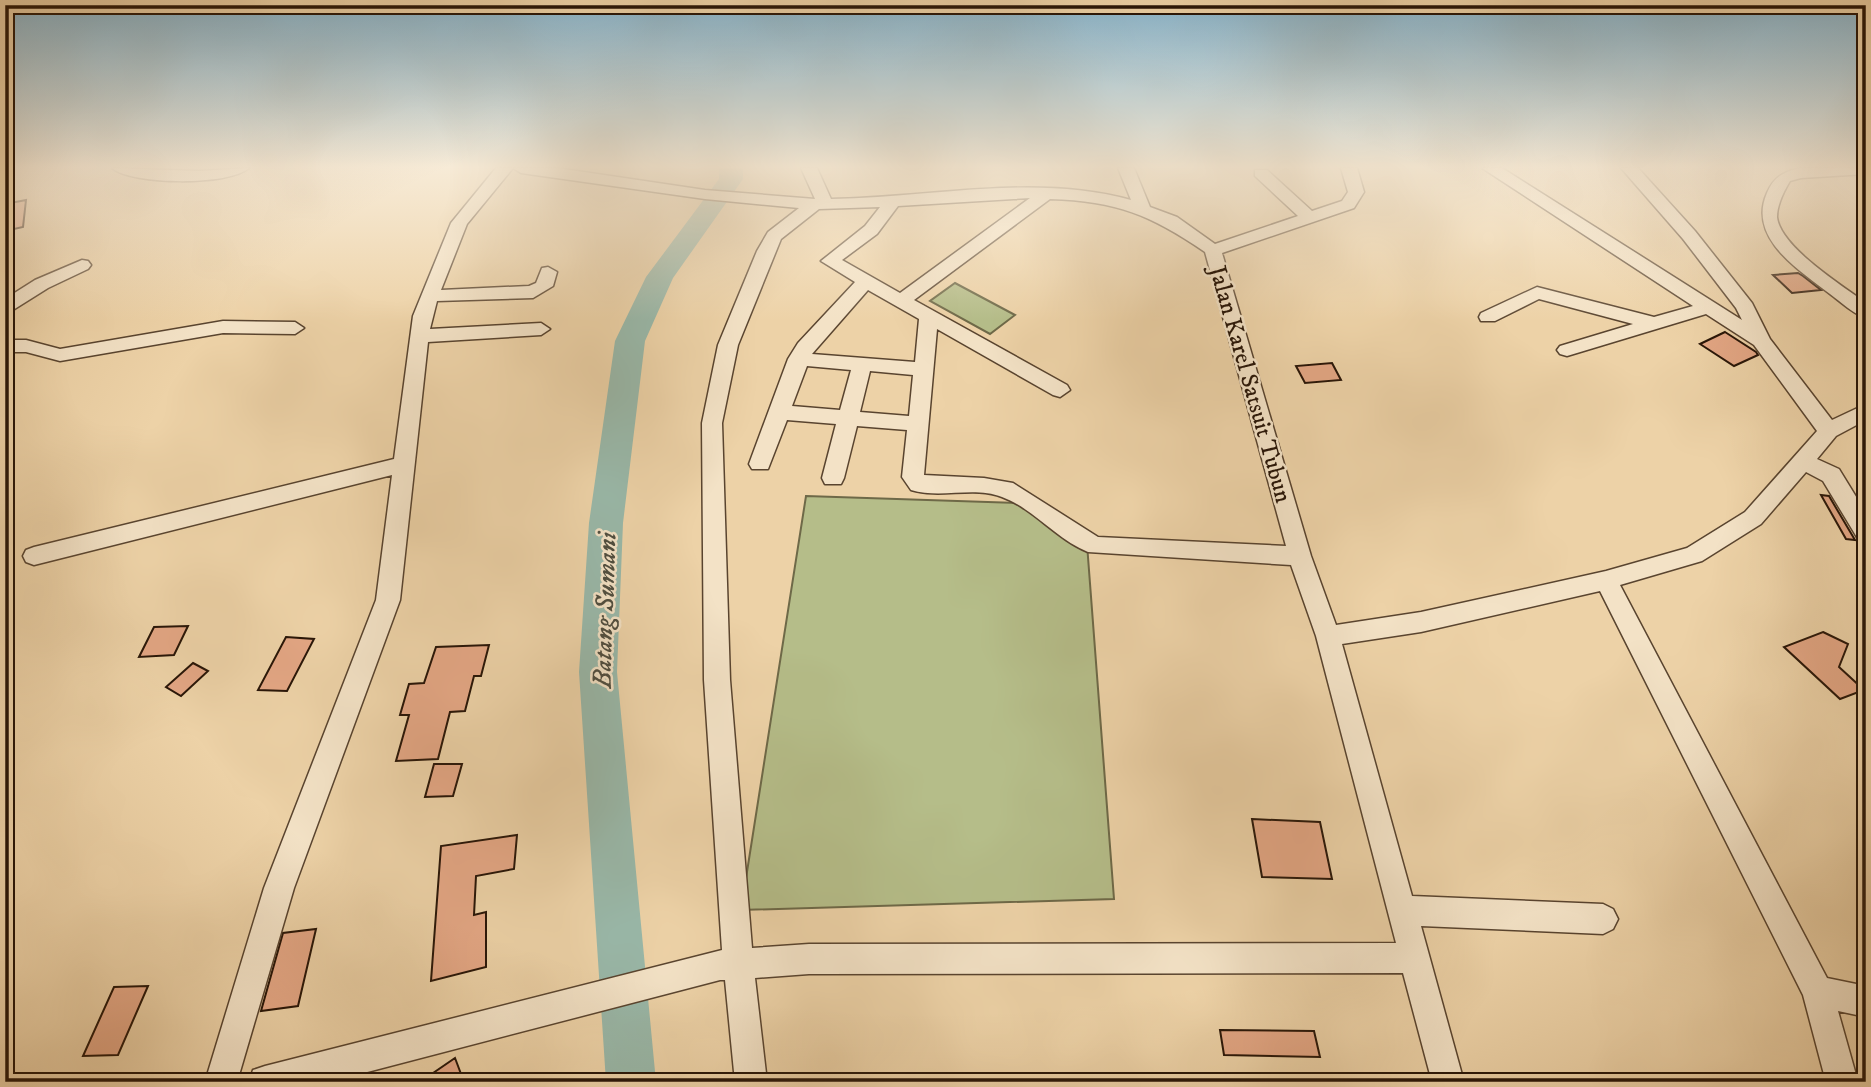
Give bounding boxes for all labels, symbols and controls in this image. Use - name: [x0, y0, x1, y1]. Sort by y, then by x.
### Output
- street label: Jalan Karel Satsuit Tubun: [1201, 260, 1298, 507]
- water label: Batang Sumani: [586, 529, 625, 690]

